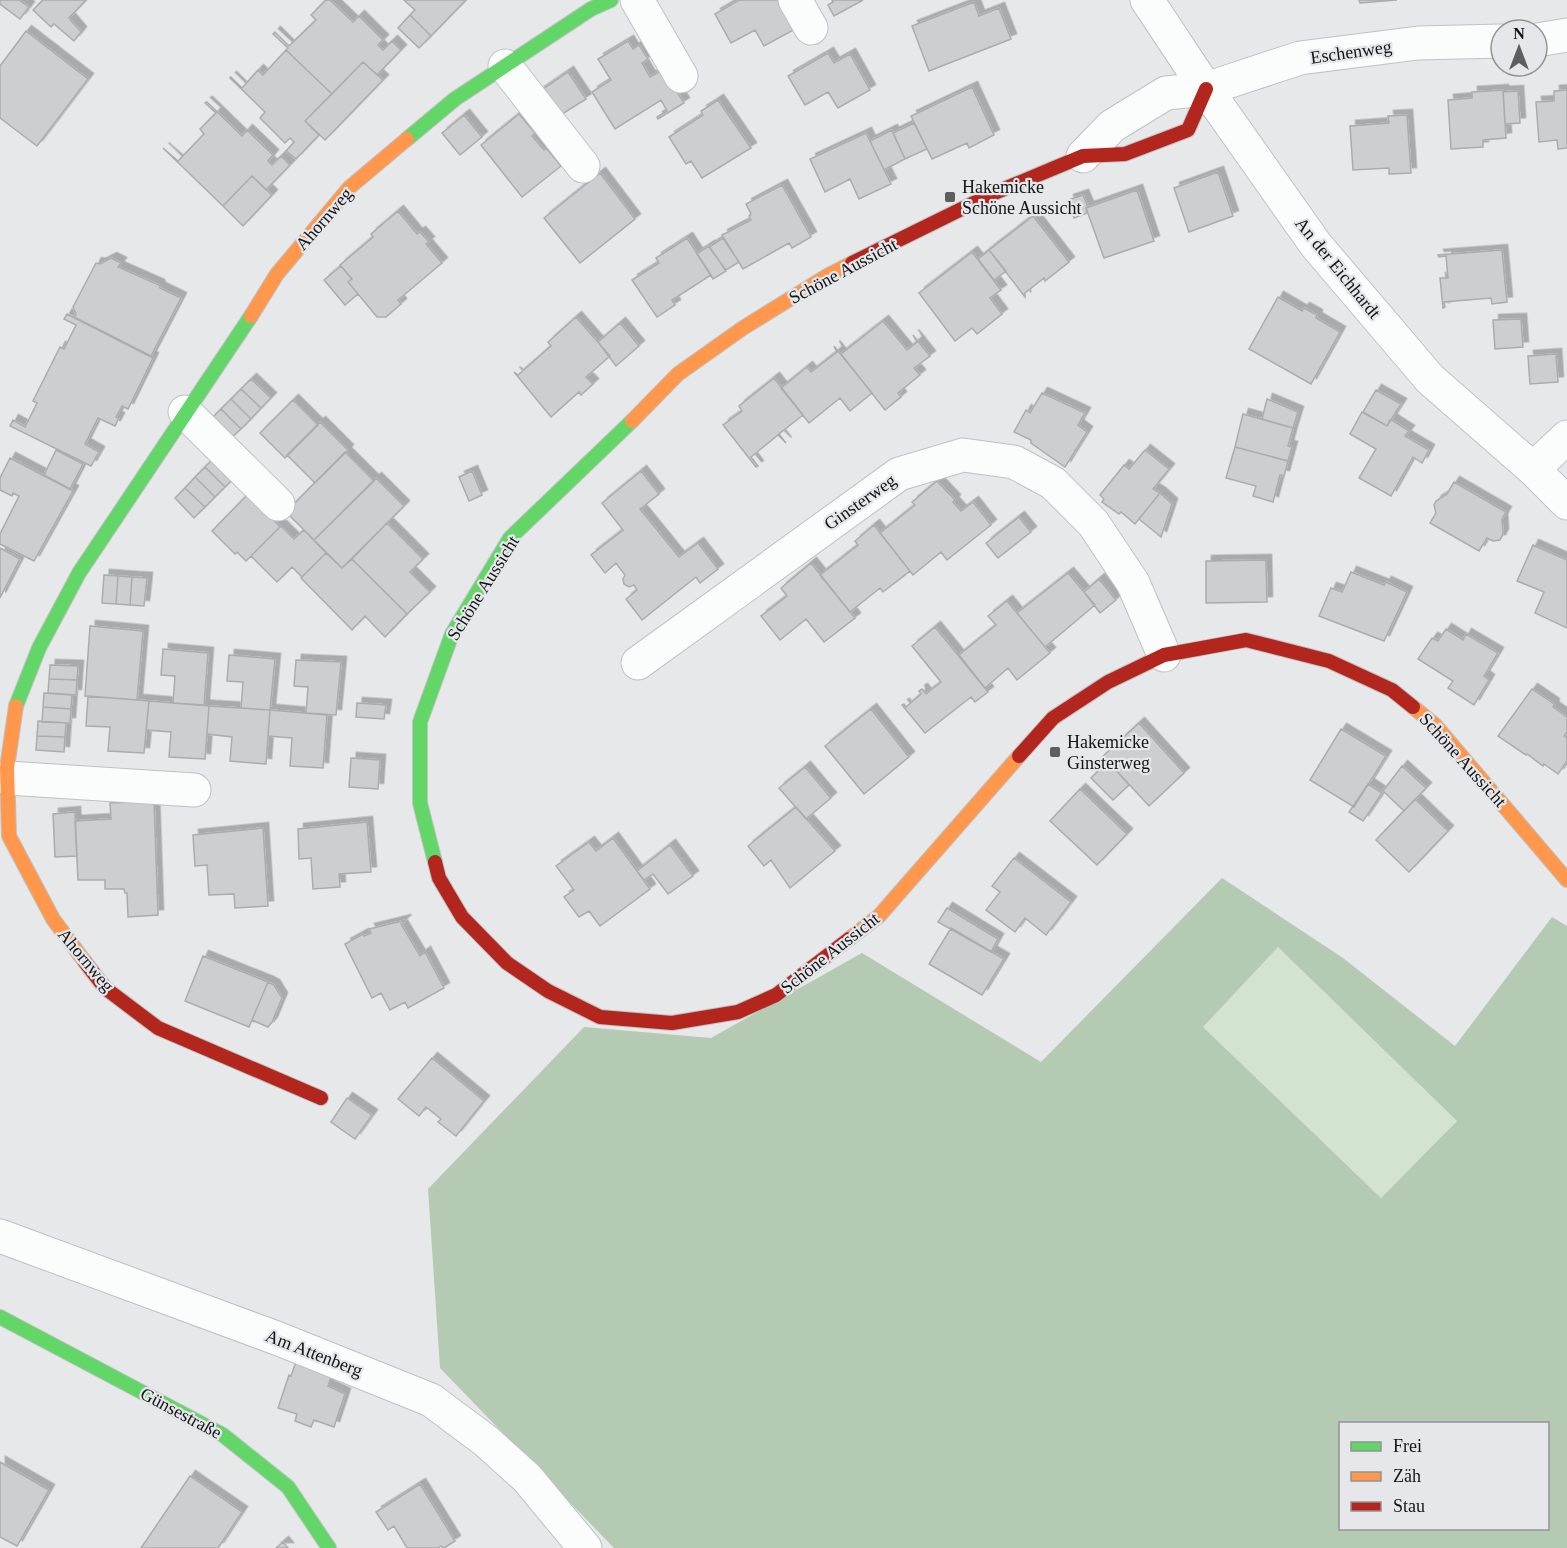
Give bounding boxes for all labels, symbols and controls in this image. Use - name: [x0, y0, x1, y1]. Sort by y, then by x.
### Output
- north arrow: [1489, 18, 1549, 78]
- text: N: [1513, 25, 1525, 42]
- street label: Eschenweg: [1309, 36, 1393, 68]
- place label: Hakemicke Schöne Aussicht: [962, 177, 1082, 218]
- street label: Ahornweg: [292, 184, 356, 254]
- marker: Hakemicke Schöne Aussicht: [943, 190, 957, 204]
- street label: An der Eichhardt: [1291, 214, 1385, 322]
- street label: Schöne Aussicht: [786, 234, 900, 308]
- street label: Ginsterweg: [820, 470, 900, 534]
- street label: Schöne Aussicht: [443, 532, 523, 644]
- street label: Schöne Aussicht: [1416, 709, 1510, 811]
- place label: Hakemicke Ginsterweg: [1067, 732, 1150, 773]
- marker: Hakemicke Ginsterweg: [1048, 745, 1062, 759]
- street label: Schöne Aussicht: [777, 908, 883, 998]
- street label: Ahornweg: [54, 924, 118, 996]
- street label: Am Attenberg: [263, 1325, 365, 1381]
- street label: Günsestraße: [137, 1383, 225, 1443]
- legend: [1339, 1422, 1549, 1530]
- text: Frei: [1393, 1436, 1422, 1456]
- text: Zäh: [1393, 1466, 1421, 1486]
- text: Stau: [1393, 1496, 1425, 1516]

